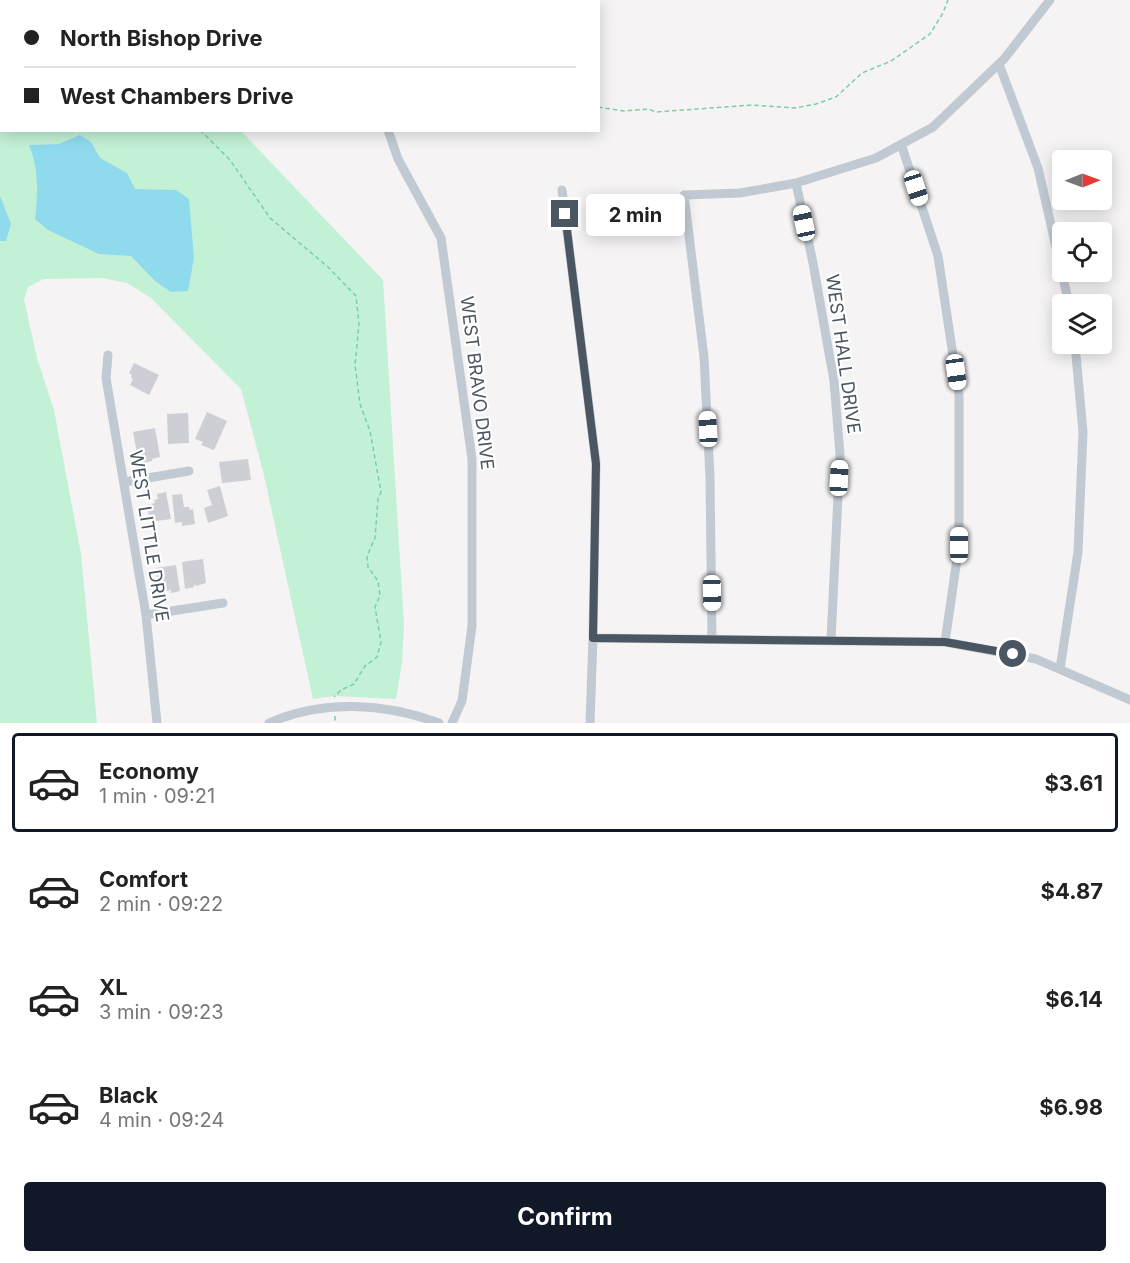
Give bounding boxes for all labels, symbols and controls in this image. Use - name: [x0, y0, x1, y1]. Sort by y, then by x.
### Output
- text: North Bishop Drive: [60, 25, 263, 51]
- text: West Chambers Drive: [60, 83, 294, 109]
- north arrow: [1052, 150, 1112, 210]
- map controls: [1052, 150, 1112, 354]
- car: [902, 168, 930, 208]
- callout: 2 min: [586, 193, 685, 235]
- route end: [551, 200, 578, 227]
- text: 2 min: [609, 203, 662, 227]
- car: [791, 204, 817, 242]
- button: locate: [1052, 222, 1112, 282]
- street label: WEST HALL DRIVE: [822, 273, 865, 435]
- button: layers: [1052, 294, 1112, 354]
- street label: WEST BRAVO DRIVE: [456, 295, 499, 471]
- car: [945, 353, 967, 391]
- car: [698, 411, 718, 447]
- street label: WEST LITTLE DRIVE: [126, 448, 173, 623]
- car: [829, 460, 849, 496]
- car: [950, 527, 968, 563]
- car: [703, 575, 721, 611]
- route start: [999, 640, 1026, 667]
- icon: car: [27, 756, 81, 810]
- text: Economy: [99, 758, 199, 784]
- text: $3.61: [1044, 770, 1103, 796]
- text: 1 min · 09:21: [99, 784, 215, 808]
- icon: car: [27, 864, 81, 918]
- text: Comfort: [99, 866, 188, 892]
- text: $4.87: [1041, 878, 1103, 904]
- text: 2 min · 09:22: [99, 892, 223, 916]
- icon: car: [27, 972, 81, 1026]
- text: XL: [99, 974, 128, 1000]
- text: $6.14: [1045, 986, 1103, 1012]
- text: 3 min · 09:23: [99, 1000, 224, 1024]
- icon: car: [27, 1080, 81, 1134]
- text: Black: [99, 1082, 158, 1108]
- text: $6.98: [1039, 1094, 1103, 1120]
- text: 4 min · 09:24: [99, 1108, 224, 1132]
- button: Confirm: [24, 1182, 1106, 1251]

